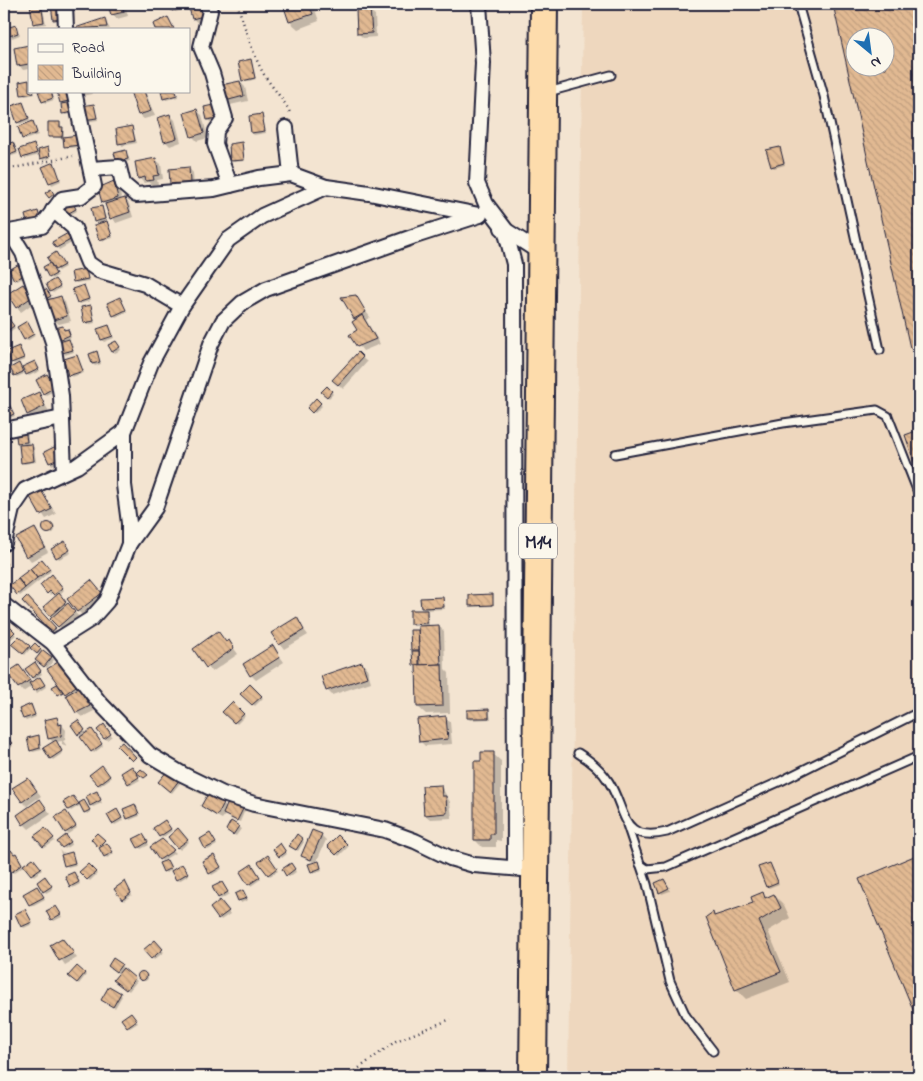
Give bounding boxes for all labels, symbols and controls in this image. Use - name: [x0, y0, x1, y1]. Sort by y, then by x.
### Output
- legend: [28, 28, 190, 92]
- north arrow: [846, 28, 896, 78]
- text: Road: [72, 37, 105, 59]
- text: N: [866, 51, 885, 74]
- text: Building: [71, 63, 121, 86]
- road number: M14: [519, 524, 557, 558]

